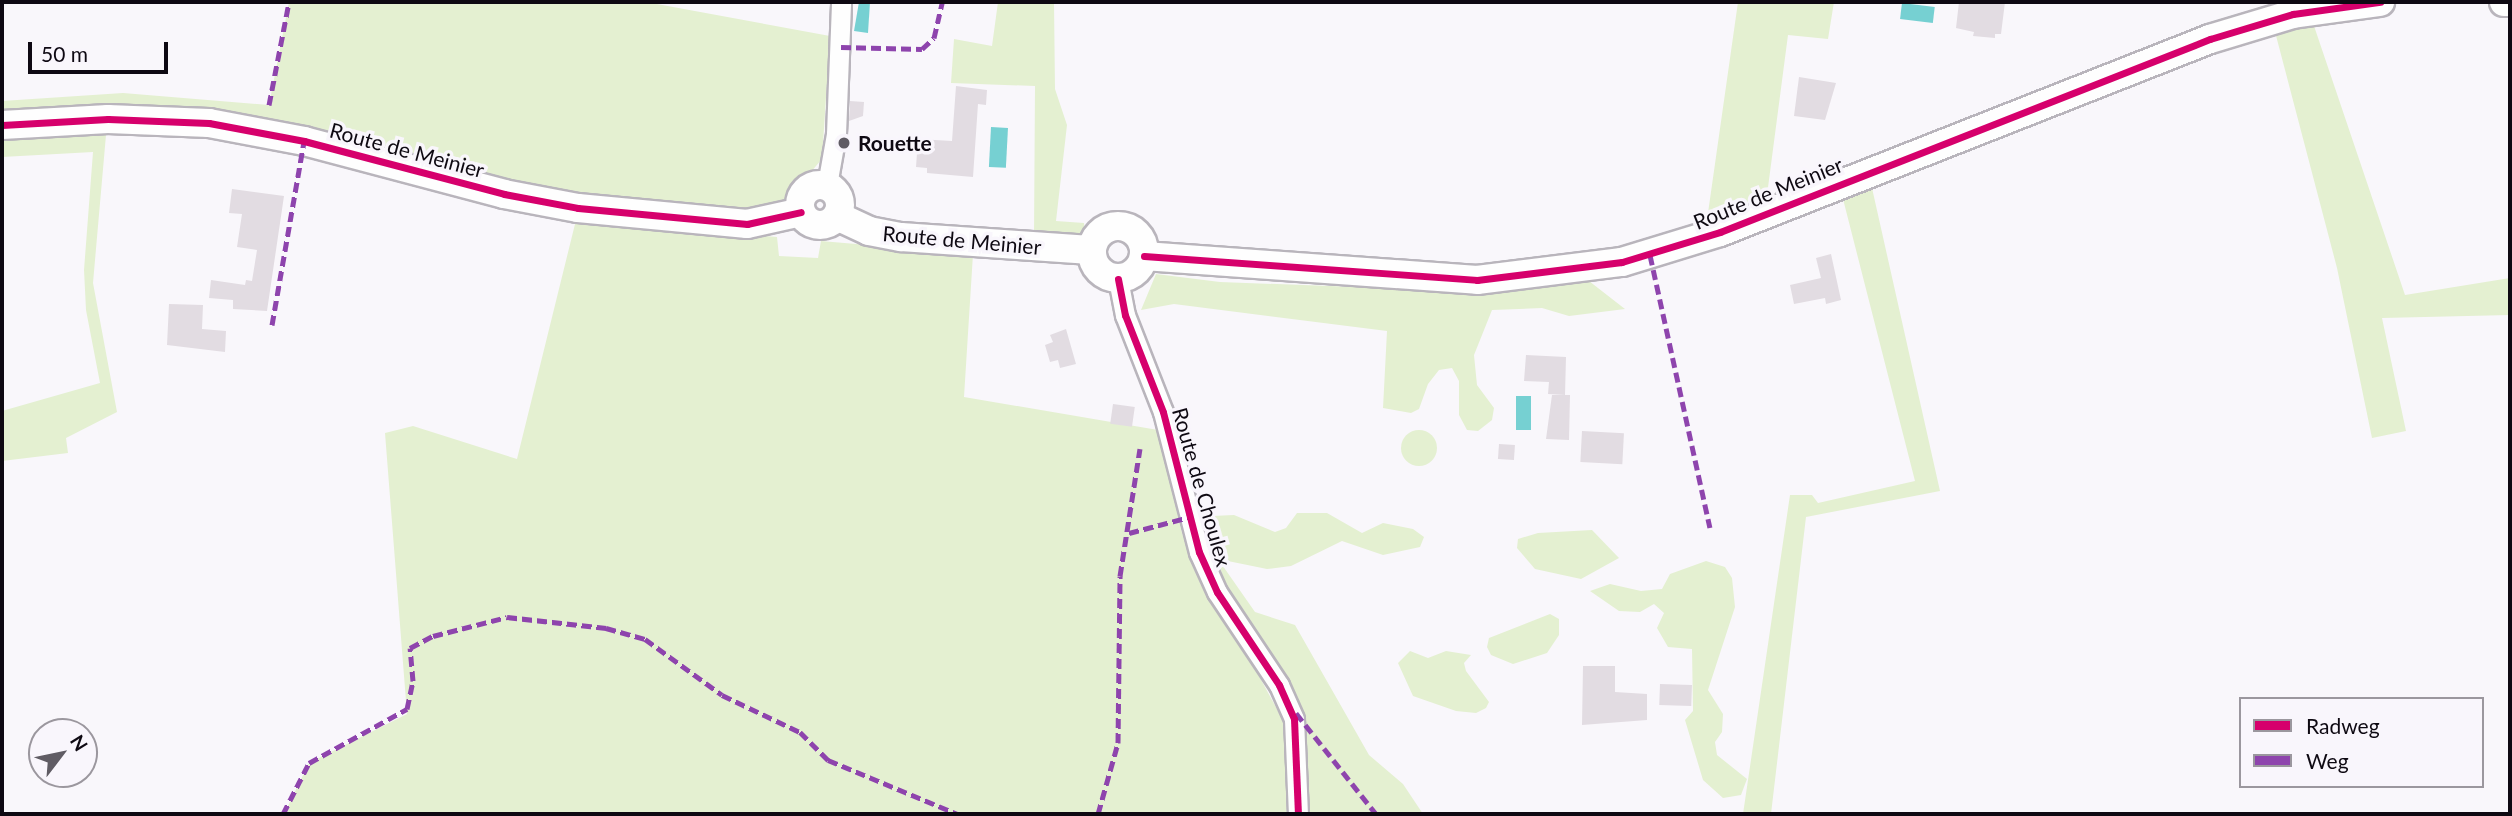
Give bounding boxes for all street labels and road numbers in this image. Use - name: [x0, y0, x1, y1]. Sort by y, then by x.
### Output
- street label: Route de Meinier: [327, 117, 487, 183]
- street label: Route de Meinier: [1690, 152, 1846, 234]
- street label: Route de Meinier: [882, 221, 1042, 259]
- street label: Route de Choulex: [1167, 405, 1237, 569]

